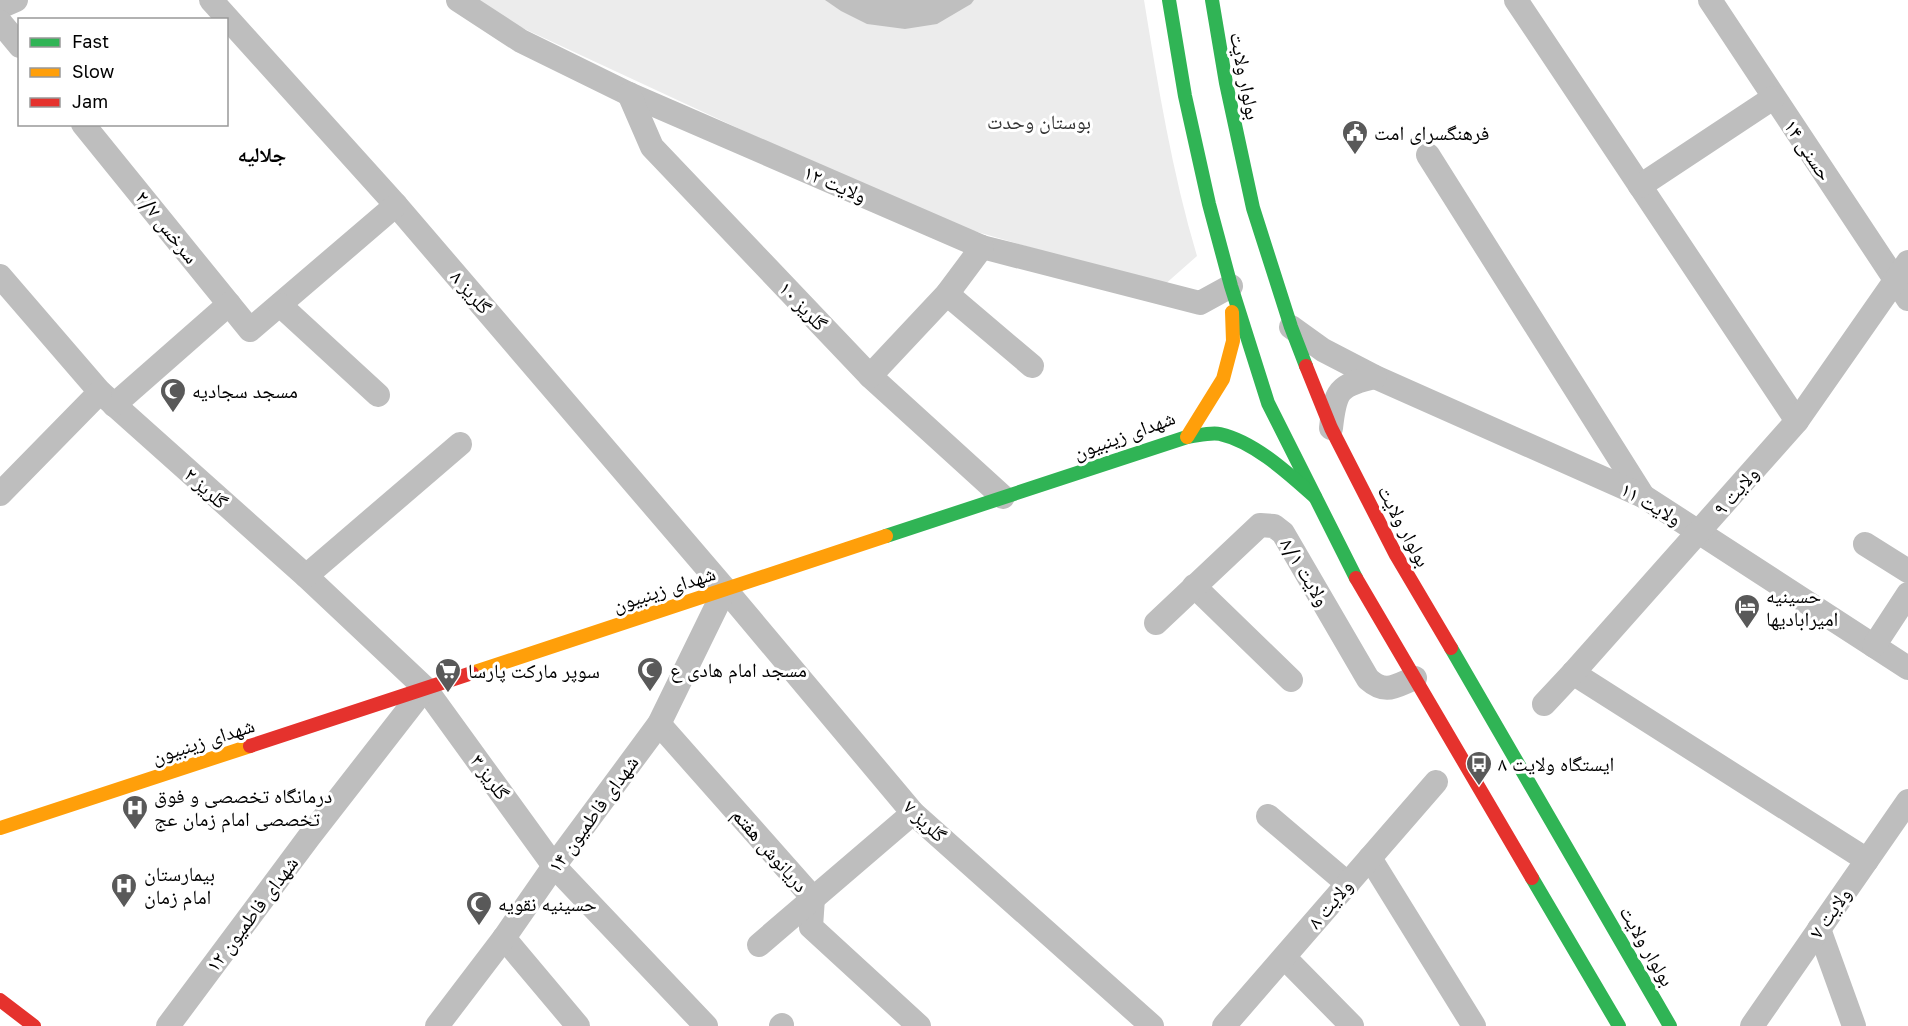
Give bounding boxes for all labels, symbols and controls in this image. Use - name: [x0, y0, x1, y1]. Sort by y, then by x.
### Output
- legend: [18, 18, 228, 126]
- text: Fast: [72, 30, 109, 52]
- street label: بولوار ولایت: [1225, 30, 1266, 122]
- text: Slow: [72, 60, 115, 82]
- text: Jam: [72, 90, 108, 112]
- park label: بوستان وحدت: [987, 109, 1091, 134]
- street label: حسنی ۱۴: [1779, 114, 1838, 185]
- public building icon: فرهنگسرای امت: [1340, 118, 1370, 156]
- place label: فرهنگسرای امت: [1374, 120, 1489, 145]
- district label: جلالیه: [238, 141, 286, 167]
- street label: ولایت ۱۲: [800, 159, 870, 207]
- street label: سرخس ۲/۷: [130, 185, 204, 268]
- street label: گلریز ۸: [446, 265, 497, 318]
- street label: گلریز ۱۰: [774, 276, 833, 335]
- mosque icon: مسجد سجادیه: [158, 376, 188, 414]
- place label: مسجد سجادیه: [192, 378, 298, 402]
- street label: شهدای زینبیون: [1069, 404, 1178, 465]
- street label: ولایت ۹: [1708, 461, 1763, 520]
- street label: گلریز ۲: [180, 462, 233, 513]
- street label: ولایت ۱۱: [1617, 476, 1686, 530]
- street label: بولوار ولایت: [1373, 481, 1436, 571]
- street label: ولایت ۸/۱: [1276, 533, 1336, 610]
- street label: شهدای زینبیون: [609, 560, 719, 617]
- place label: حسینیه امیرابادیها: [1766, 583, 1838, 631]
- hotel icon: حسینیه امیرابادیها: [1732, 592, 1762, 630]
- mosque icon: مسجد امام هادی ع: [635, 655, 665, 693]
- supermarket icon: سوپر مارکت پارسا: [433, 656, 463, 694]
- place label: مسجد امام هادی ع: [670, 657, 807, 684]
- place label: سوپر مارکت پارسا: [468, 658, 600, 683]
- street label: شهدای زینبیون: [148, 712, 258, 769]
- street label: گلریز ۳: [466, 749, 515, 804]
- bus stop icon: ایستگاه ولایت ۸: [1464, 749, 1494, 787]
- street label: شهدای فاطمیون ۱۴: [542, 750, 643, 877]
- place label: ایستگاه ولایت ۸: [1498, 751, 1614, 775]
- place label: درمانگاه تخصصی و فوق تخصصی امام زمان عج: [154, 783, 332, 833]
- hospital icon: درمانگاه تخصصی و فوق تخصصی امام زمان عج: [120, 793, 150, 831]
- street label: گلریز ۷: [899, 794, 952, 847]
- street label: دریانوش هفتم: [725, 802, 814, 898]
- street label: شهدای فاطمیون ۱۲: [200, 851, 303, 977]
- place label: بیمارستان امام زمان: [144, 861, 215, 911]
- hospital icon: بیمارستان امام زمان: [109, 871, 139, 909]
- street label: ولایت ۸: [1302, 874, 1357, 933]
- street label: ولایت ۷: [1803, 882, 1856, 943]
- mosque icon: حسینیه نقویه: [464, 889, 494, 927]
- place label: حسینیه نقویه: [498, 891, 597, 915]
- street label: بولوار ولایت: [1615, 901, 1680, 990]

